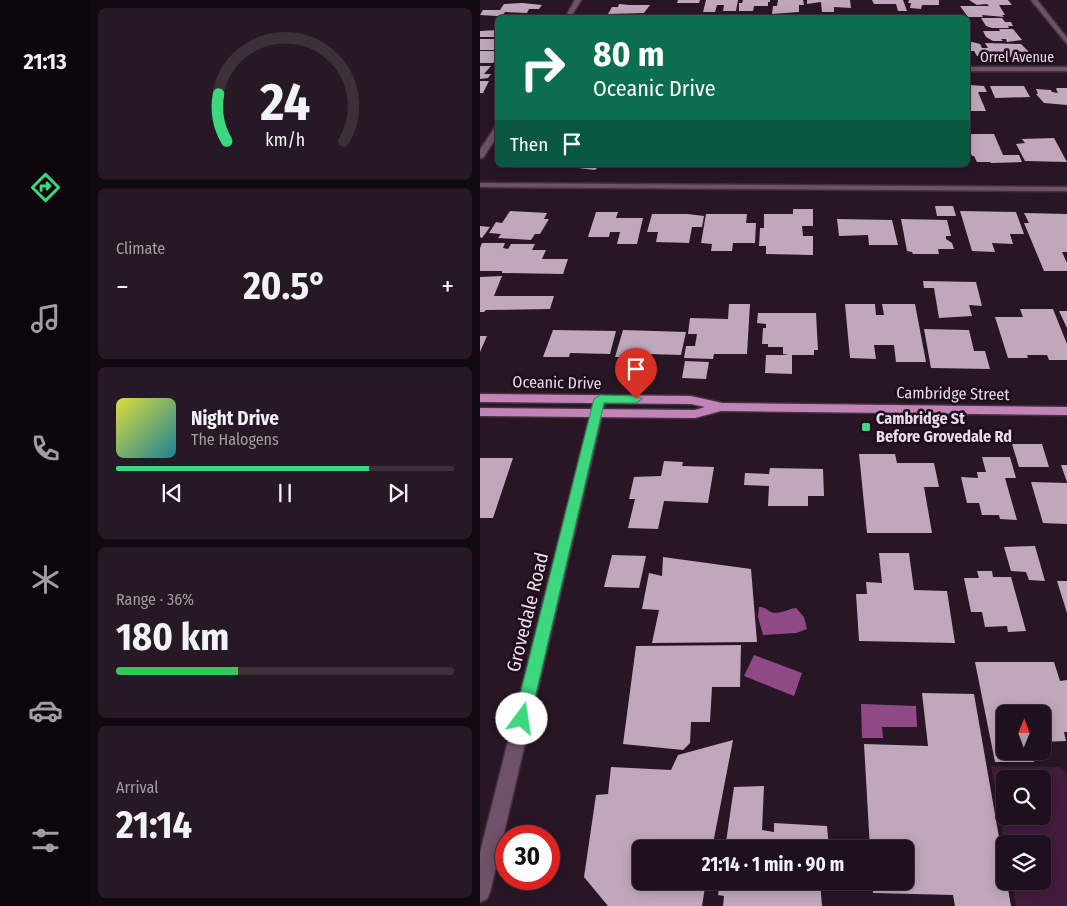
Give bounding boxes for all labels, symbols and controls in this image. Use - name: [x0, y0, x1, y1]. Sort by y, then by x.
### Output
- text: 80 m: [593, 33, 665, 75]
- icon: right: [510, 35, 575, 100]
- text: 21:13: [23, 48, 67, 75]
- street label: Orrel Avenue: [980, 49, 1054, 66]
- text: 24: [259, 71, 310, 134]
- text: Oceanic Drive: [593, 75, 716, 102]
- text: km/h: [265, 129, 305, 151]
- icon: arrive: [558, 130, 586, 158]
- text: Then: [510, 133, 548, 156]
- icon: directions: [28, 170, 63, 205]
- text: Climate: [116, 239, 165, 258]
- text: 20.5°: [243, 263, 327, 309]
- text: −: [116, 270, 129, 303]
- text: +: [441, 270, 454, 303]
- icon: music: [28, 301, 63, 336]
- pin: [615, 348, 657, 399]
- icon: arrive: [622, 355, 650, 383]
- street label: Oceanic Drive: [512, 372, 602, 393]
- street label: Cambridge Street: [896, 383, 1010, 404]
- text: Night Drive: [191, 407, 279, 430]
- place label: Cambridge St Before Grovedale Rd: [876, 409, 1012, 446]
- marker: Cambridge St Before Grovedale Rd: [860, 421, 872, 433]
- text: The Halogens: [191, 430, 279, 449]
- icon: phone: [28, 431, 63, 466]
- icon: previous: [158, 479, 186, 507]
- icon: pause: [271, 479, 299, 507]
- icon: next: [384, 479, 412, 507]
- street label: Grovedale Road: [502, 550, 553, 674]
- icon: climate: [28, 562, 63, 597]
- text: Range · 36%: [116, 590, 194, 609]
- text: 180 km: [116, 614, 229, 660]
- position arrow: [495, 692, 547, 744]
- icon: car: [28, 693, 63, 728]
- north arrow: [996, 705, 1051, 760]
- map controls: [996, 705, 1051, 890]
- button: search: [996, 770, 1051, 825]
- text: Arrival: [116, 778, 158, 797]
- text: 21:14: [116, 802, 192, 848]
- icon: filters: [28, 823, 63, 858]
- speed limit sign: 30: [495, 825, 560, 890]
- button: layers: [996, 835, 1051, 890]
- text: 21:14 · 1 min · 90 m: [702, 853, 844, 876]

